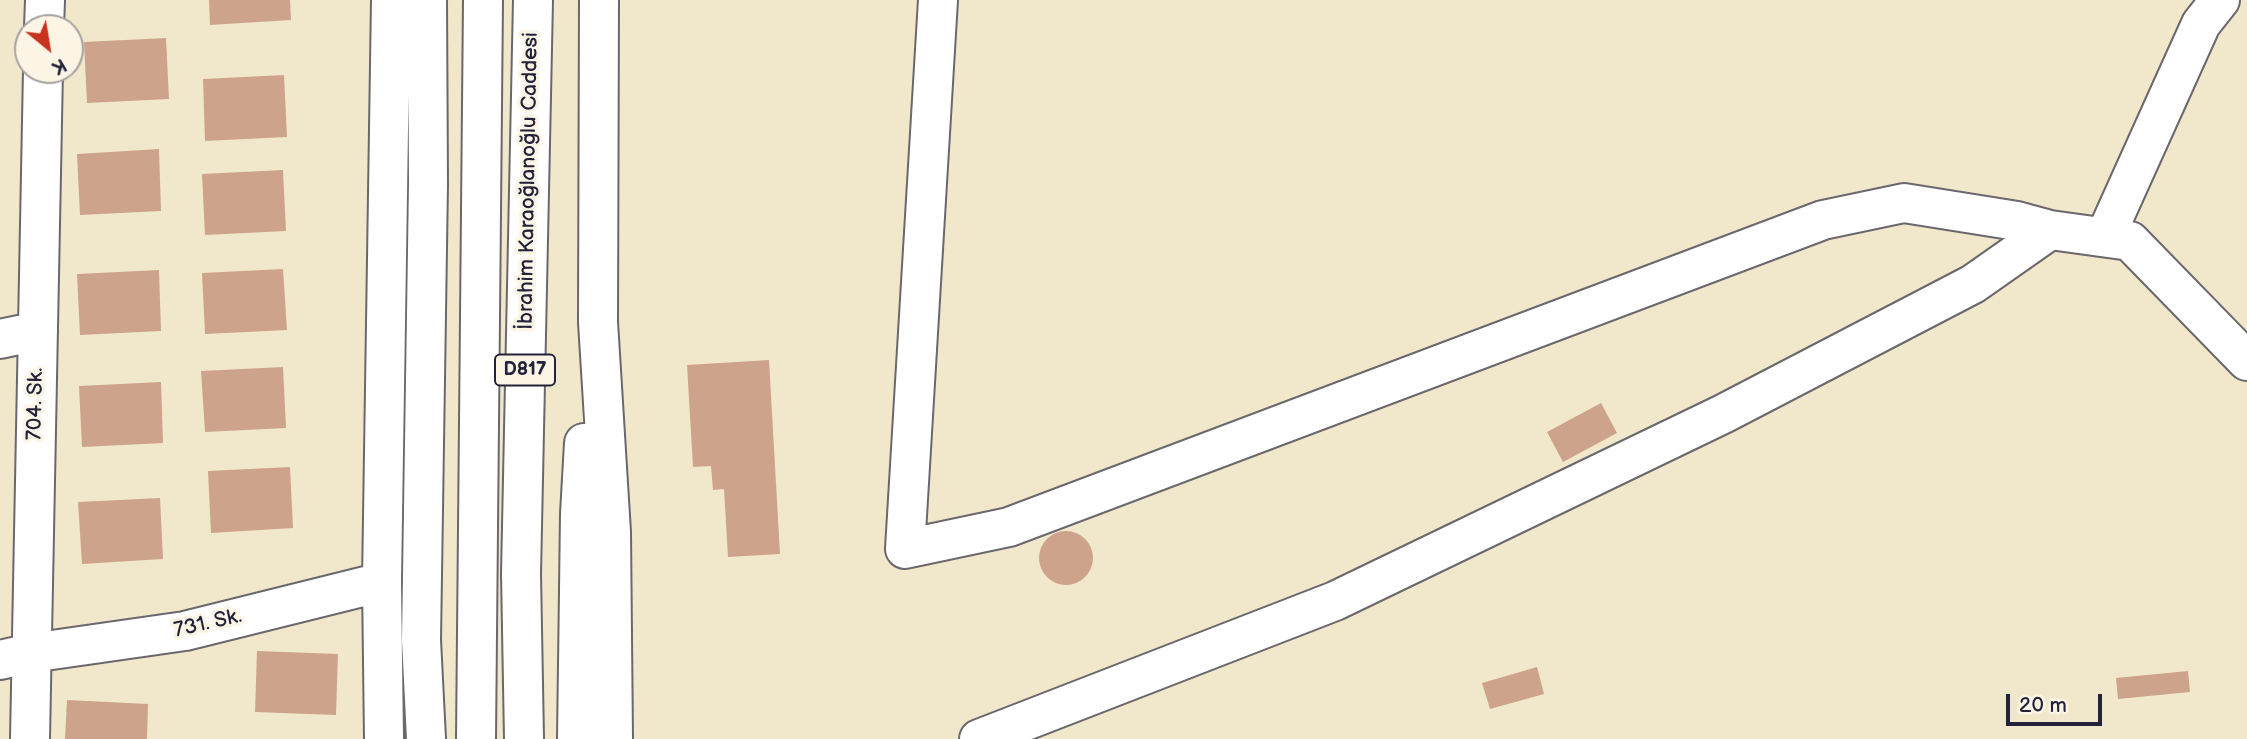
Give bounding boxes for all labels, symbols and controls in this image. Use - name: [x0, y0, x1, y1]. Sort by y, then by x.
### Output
- north arrow: [14, 14, 84, 84]
- street label: İbrahim Karaoğlanoğlu Caddesi: [514, 32, 544, 330]
- text: K: [47, 53, 70, 79]
- road number: D817: [495, 354, 555, 386]
- street label: 704. Sk.: [23, 367, 49, 441]
- street label: 731. Sk.: [172, 604, 244, 644]
- scale bar: [2009, 680, 2105, 724]
- text: 20 m: [2019, 693, 2067, 718]

